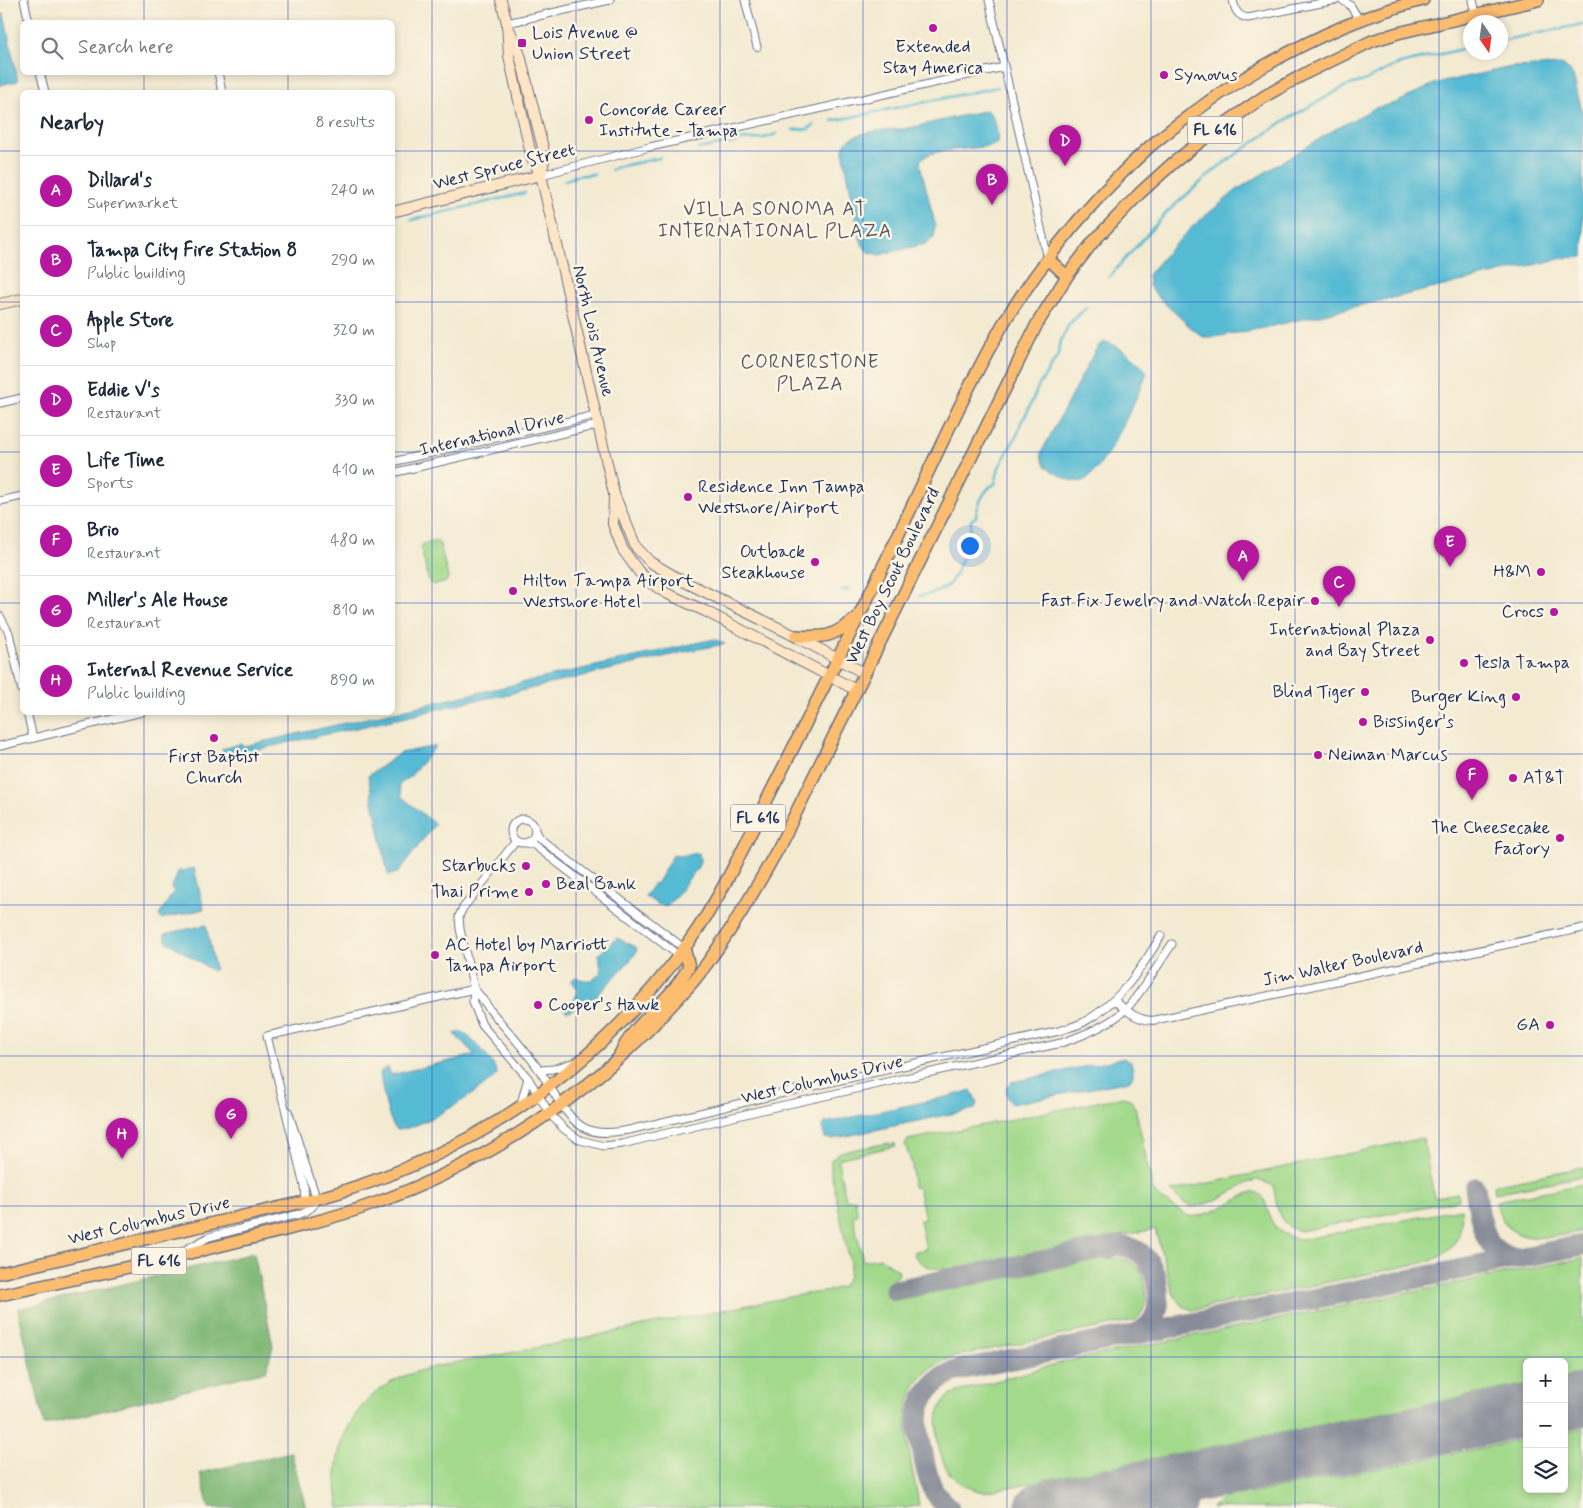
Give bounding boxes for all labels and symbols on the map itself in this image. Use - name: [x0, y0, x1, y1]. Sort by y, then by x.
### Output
- north arrow: [1463, 15, 1508, 60]
- place label: Lois Avenue @ Union Street: [532, 21, 638, 66]
- marker: Extended Stay America: [927, 22, 939, 34]
- place label: Extended Stay America: [883, 35, 983, 80]
- marker: Lois Avenue @ Union Street: [516, 37, 528, 49]
- place label: Synovus: [1174, 63, 1238, 87]
- marker: Synovus: [1158, 69, 1170, 81]
- place label: Concorde Career Institute - Tampa: [599, 98, 738, 143]
- marker: Concorde Career Institute - Tampa: [583, 114, 595, 126]
- road number: FL 616: [1188, 116, 1242, 144]
- pin: D: [1049, 125, 1081, 166]
- street label: West Spruce Street: [431, 138, 578, 196]
- pin: B: [976, 164, 1008, 205]
- district label: VILLA SONOMA AT INTERNATIONAL PLAZA: [658, 197, 892, 244]
- street label: North Lois Avenue: [566, 263, 620, 399]
- district label: CORNERSTONE PLAZA: [740, 350, 880, 397]
- street label: International Drive: [417, 406, 567, 462]
- place label: Residence Inn Tampa Westshore/Airport: [698, 475, 864, 520]
- street label: West Boy Scout Boulevard: [840, 484, 946, 668]
- marker: Residence Inn Tampa Westshore/Airport: [682, 491, 694, 503]
- pin: E: [1434, 526, 1466, 567]
- your location: [957, 533, 983, 559]
- place label: Outback Steakhouse: [721, 540, 805, 585]
- pin: A: [1227, 540, 1259, 581]
- marker: Outback Steakhouse: [809, 556, 821, 568]
- place label: H&M: [1493, 560, 1531, 584]
- pin: C: [1323, 566, 1355, 607]
- marker: H&M: [1535, 566, 1547, 578]
- place label: Hilton Tampa Airport Westshore Hotel: [523, 569, 695, 614]
- marker: Hilton Tampa Airport Westshore Hotel: [507, 585, 519, 597]
- place label: Fast Fix Jewelry and Watch Repair: [1041, 589, 1306, 613]
- marker: Fast Fix Jewelry and Watch Repair: [1309, 595, 1321, 607]
- place label: Crocs: [1501, 600, 1544, 624]
- marker: Crocs: [1548, 606, 1560, 618]
- place label: International Plaza and Bay Street: [1269, 618, 1420, 663]
- marker: International Plaza and Bay Street: [1424, 634, 1436, 646]
- place label: Tesla Tampa: [1474, 651, 1570, 675]
- marker: Tesla Tampa: [1458, 657, 1470, 669]
- place label: Blind Tiger: [1272, 680, 1356, 704]
- place label: Burger King: [1411, 685, 1506, 710]
- marker: Blind Tiger: [1359, 686, 1371, 698]
- marker: Burger King: [1510, 691, 1522, 703]
- place label: Bissinger's: [1373, 710, 1454, 736]
- marker: Bissinger's: [1357, 716, 1369, 728]
- marker: First Baptist Church: [208, 732, 220, 744]
- place label: Neiman Marcus: [1328, 743, 1448, 767]
- place label: First Baptist Church: [169, 745, 260, 790]
- marker: Neiman Marcus: [1312, 749, 1324, 761]
- pin: F: [1456, 759, 1488, 800]
- place label: AT&T: [1523, 766, 1565, 790]
- marker: AT&T: [1507, 772, 1519, 784]
- road number: FL 616: [730, 804, 786, 831]
- place label: The Cheesecake Factory: [1431, 816, 1550, 861]
- marker: The Cheesecake Factory: [1554, 832, 1566, 844]
- place label: Starbucks: [442, 854, 516, 878]
- marker: Starbucks: [520, 860, 532, 872]
- place label: Beal Bank: [556, 872, 636, 896]
- marker: Beal Bank: [540, 878, 552, 890]
- place label: Thai Prime: [432, 880, 519, 904]
- marker: Thai Prime: [523, 886, 535, 898]
- place label: AC Hotel by Marriott Tampa Airport: [445, 933, 610, 978]
- street label: Jim Walter Boulevard: [1261, 935, 1425, 993]
- marker: AC Hotel by Marriott Tampa Airport: [429, 949, 441, 961]
- place label: Cooper's Hawk: [548, 993, 659, 1017]
- marker: Cooper's Hawk: [532, 999, 544, 1011]
- place label: GA: [1516, 1013, 1540, 1037]
- marker: GA: [1544, 1019, 1556, 1031]
- street label: West Columbus Drive: [739, 1050, 905, 1110]
- pin: G: [215, 1098, 247, 1139]
- pin: H: [106, 1118, 138, 1159]
- street label: West Columbus Drive: [66, 1191, 232, 1251]
- road number: FL 616: [132, 1248, 186, 1274]

